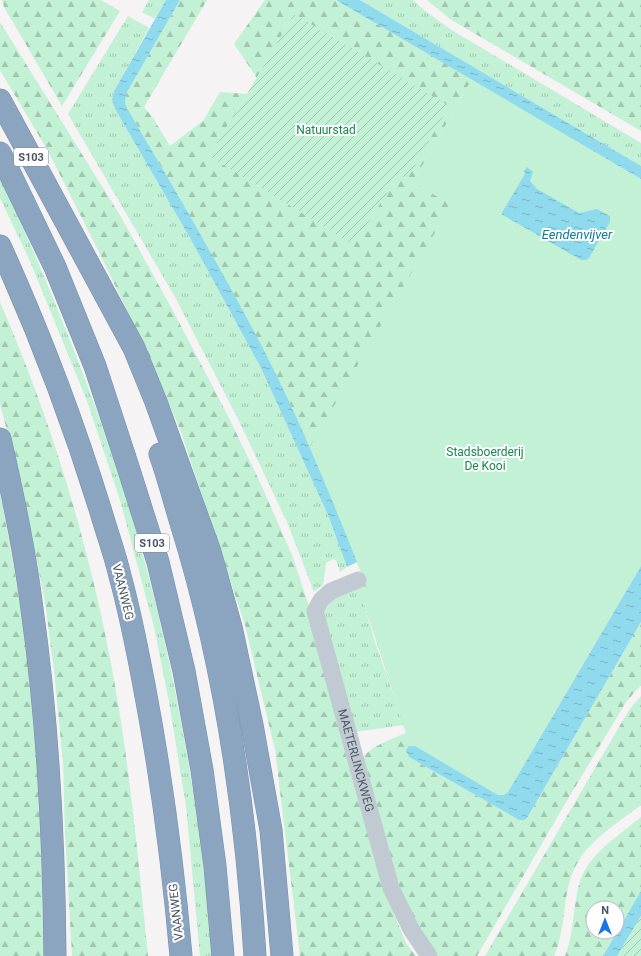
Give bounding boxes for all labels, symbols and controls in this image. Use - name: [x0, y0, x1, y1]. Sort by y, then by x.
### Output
- park label: Natuurstad: [296, 123, 356, 137]
- road number: S103: [14, 148, 48, 166]
- water label: Eendenvijver: [542, 227, 613, 242]
- park label: Stadsboerderij De Kooi: [446, 445, 524, 473]
- road number: S103: [135, 534, 169, 552]
- street label: VAANWEG: [109, 563, 137, 621]
- street label: MAETERLINCKWEG: [335, 707, 377, 813]
- street label: VAANWEG: [166, 883, 186, 941]
- north arrow: [585, 900, 625, 940]
- text: N: [601, 904, 609, 917]

